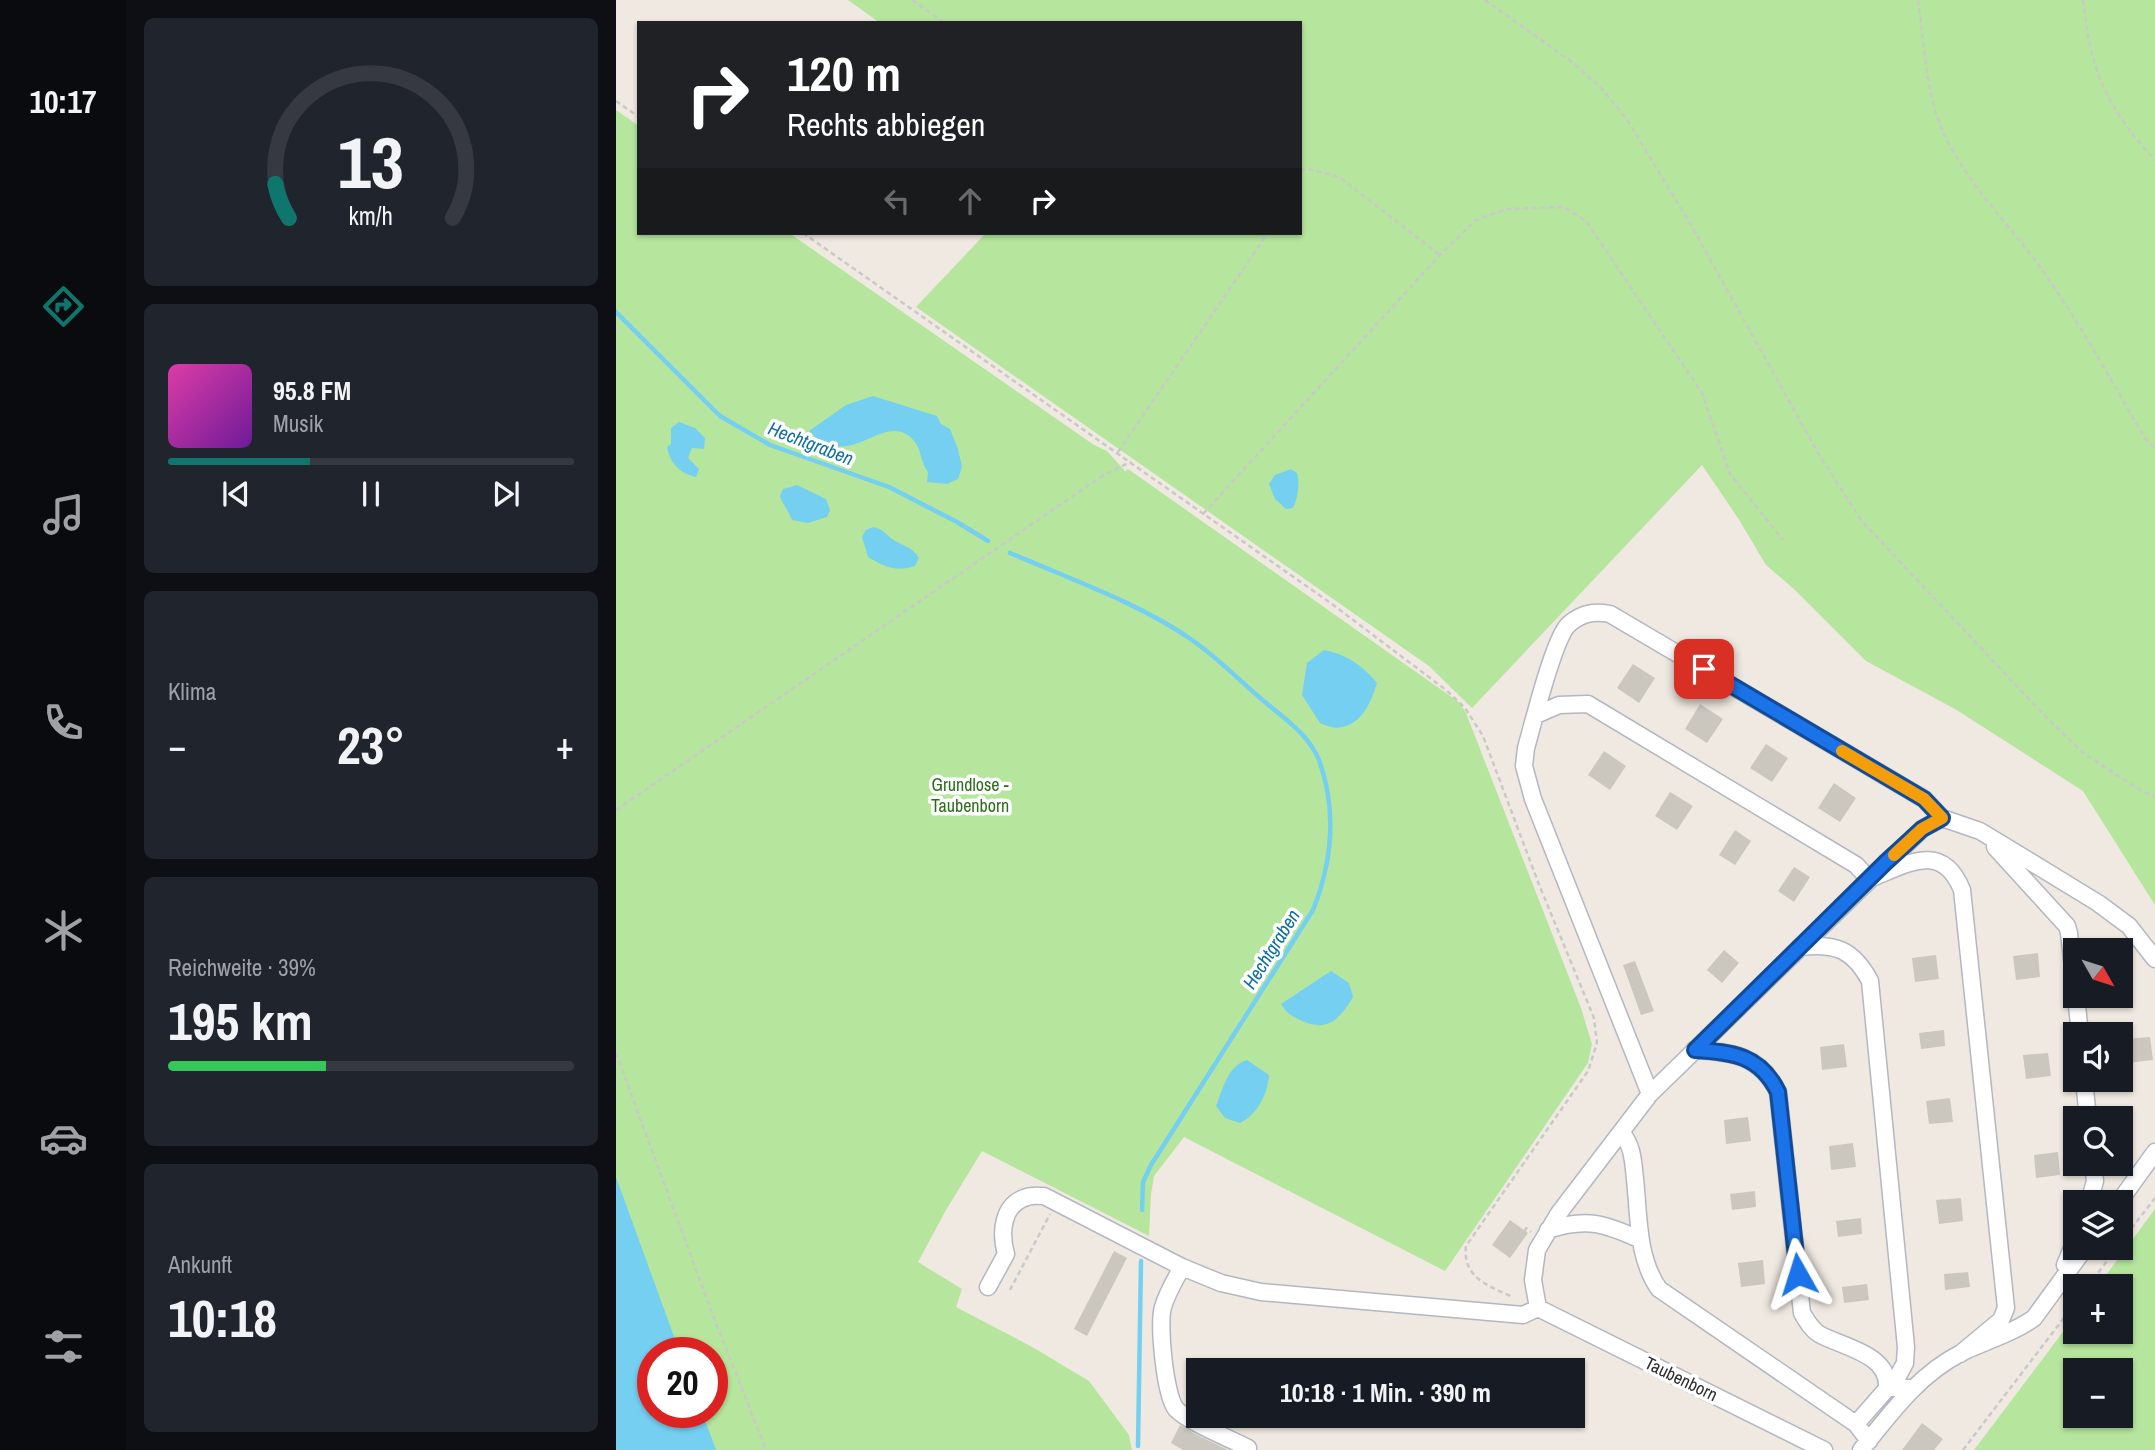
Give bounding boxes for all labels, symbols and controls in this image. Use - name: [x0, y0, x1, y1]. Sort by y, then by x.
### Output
- text: 120 m: [787, 40, 901, 106]
- icon: right: [672, 49, 763, 140]
- text: 10:17: [29, 80, 97, 123]
- text: Rechts abbiegen: [787, 103, 985, 146]
- text: 13: [338, 114, 404, 212]
- icon: left: [878, 182, 916, 220]
- icon: ahead: [951, 182, 989, 220]
- icon: right: [1024, 182, 1062, 220]
- text: km/h: [349, 199, 393, 233]
- icon: directions: [39, 282, 88, 331]
- text: 95.8 FM: [273, 373, 351, 408]
- text: Musik: [273, 408, 323, 439]
- water label: Hechtgraben: [765, 415, 857, 471]
- icon: previous: [217, 475, 255, 513]
- icon: pause: [352, 475, 390, 513]
- icon: next: [487, 475, 525, 513]
- icon: music: [39, 490, 88, 539]
- pin: [1674, 639, 1734, 699]
- icon: arrive: [1685, 650, 1723, 688]
- text: Klima: [168, 676, 216, 707]
- icon: phone: [39, 698, 88, 747]
- text: 23°: [337, 710, 405, 780]
- text: −: [168, 720, 186, 771]
- text: +: [556, 720, 574, 771]
- park label: Grundlose - Taubenborn: [931, 772, 1009, 818]
- water label: Hechtgraben: [1236, 904, 1306, 994]
- icon: climate: [39, 906, 88, 955]
- north arrow: [2063, 938, 2133, 1008]
- map controls: [2063, 938, 2133, 1428]
- text: Reichweite · 39%: [168, 952, 316, 983]
- text: 195 km: [168, 986, 313, 1056]
- button: sound: [2063, 1022, 2133, 1092]
- button: search: [2063, 1106, 2133, 1176]
- icon: car: [39, 1114, 88, 1163]
- button: layers: [2063, 1190, 2133, 1260]
- position arrow: [1761, 1237, 1835, 1311]
- text: Ankunft: [168, 1249, 232, 1280]
- button: +: [2063, 1274, 2133, 1344]
- text: 10:18: [168, 1283, 277, 1353]
- icon: filters: [39, 1322, 88, 1371]
- speed limit sign: 20: [637, 1337, 728, 1428]
- street label: Taubenborn: [1641, 1350, 1722, 1407]
- button: −: [2063, 1358, 2133, 1428]
- text: 10:18 · 1 Min. · 390 m: [1280, 1375, 1491, 1410]

